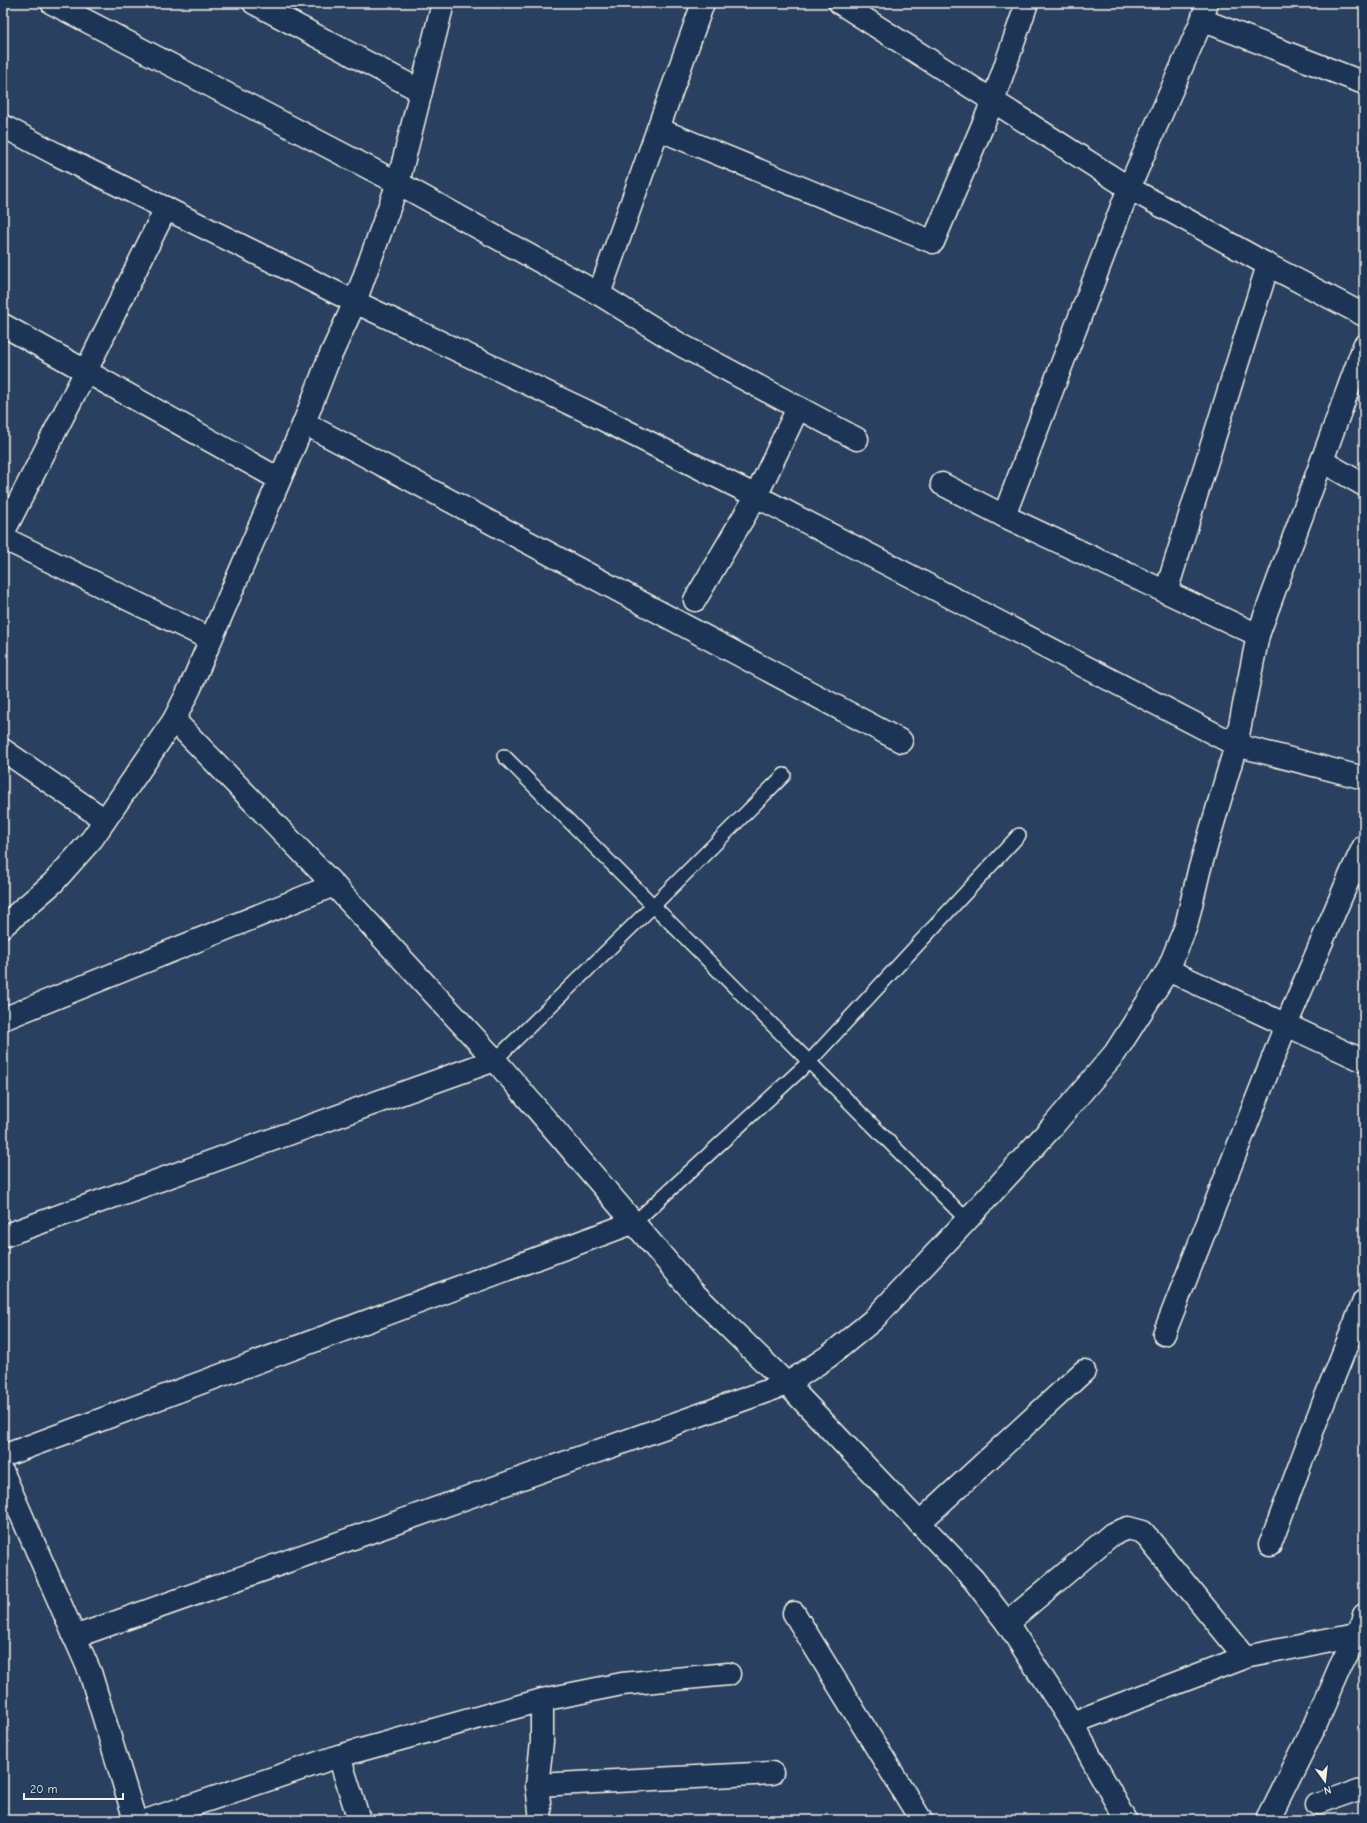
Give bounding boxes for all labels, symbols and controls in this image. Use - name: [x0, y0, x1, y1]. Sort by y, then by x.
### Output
- north arrow: [1305, 1761, 1345, 1801]
- scale bar: [24, 1775, 123, 1801]
- text: 20 m: [30, 1782, 58, 1796]
- text: N: [1322, 1783, 1333, 1797]

